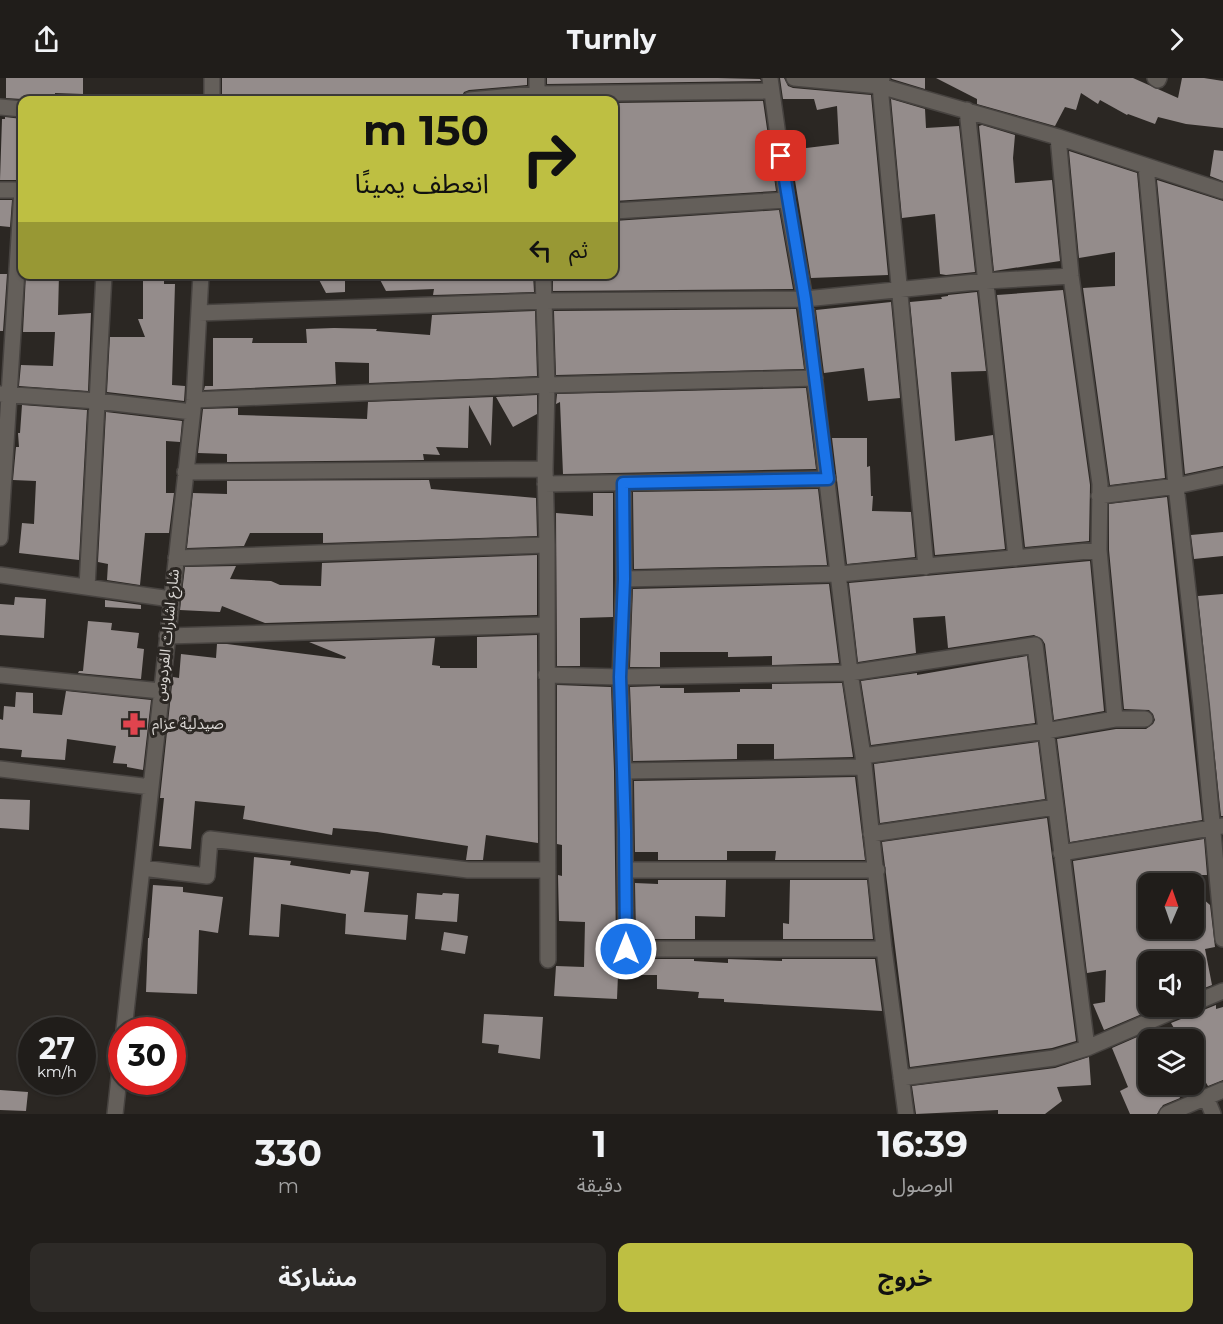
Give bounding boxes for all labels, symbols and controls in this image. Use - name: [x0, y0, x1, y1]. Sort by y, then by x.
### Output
- icon: share: [30, 23, 63, 56]
- text: Turnly: [567, 23, 656, 56]
- icon: forward: [1160, 23, 1193, 56]
- text: 150 m: [363, 104, 489, 156]
- icon: right: [510, 120, 588, 198]
- pin: [755, 130, 806, 181]
- icon: arrive: [764, 139, 797, 172]
- text: انعطف يمينًا: [354, 167, 489, 200]
- icon: left: [524, 234, 557, 267]
- text: ثم: [569, 237, 588, 264]
- street label: شارع اشارات الفردوس: [150, 568, 186, 702]
- pharmacy icon: صيدلية عزام: [121, 711, 147, 737]
- place label: صيدلية عزام: [152, 714, 224, 735]
- north arrow: [1138, 873, 1204, 939]
- map controls: [1138, 873, 1204, 1095]
- position arrow: [594, 917, 658, 981]
- button: sound: [1138, 951, 1204, 1017]
- speed limit sign: 30: [108, 1017, 186, 1095]
- button: layers: [1138, 1029, 1204, 1095]
- text: 27: [39, 1030, 75, 1067]
- text: km/h: [37, 1062, 77, 1081]
- text: 1: [593, 1122, 607, 1166]
- text: 16:39: [877, 1122, 968, 1166]
- text: 330: [255, 1131, 322, 1175]
- text: دقيقة: [577, 1173, 622, 1197]
- text: الوصول: [892, 1173, 953, 1197]
- text: m: [278, 1174, 299, 1198]
- button: مشاركة: [30, 1243, 606, 1312]
- button: خروج: [618, 1243, 1193, 1312]

